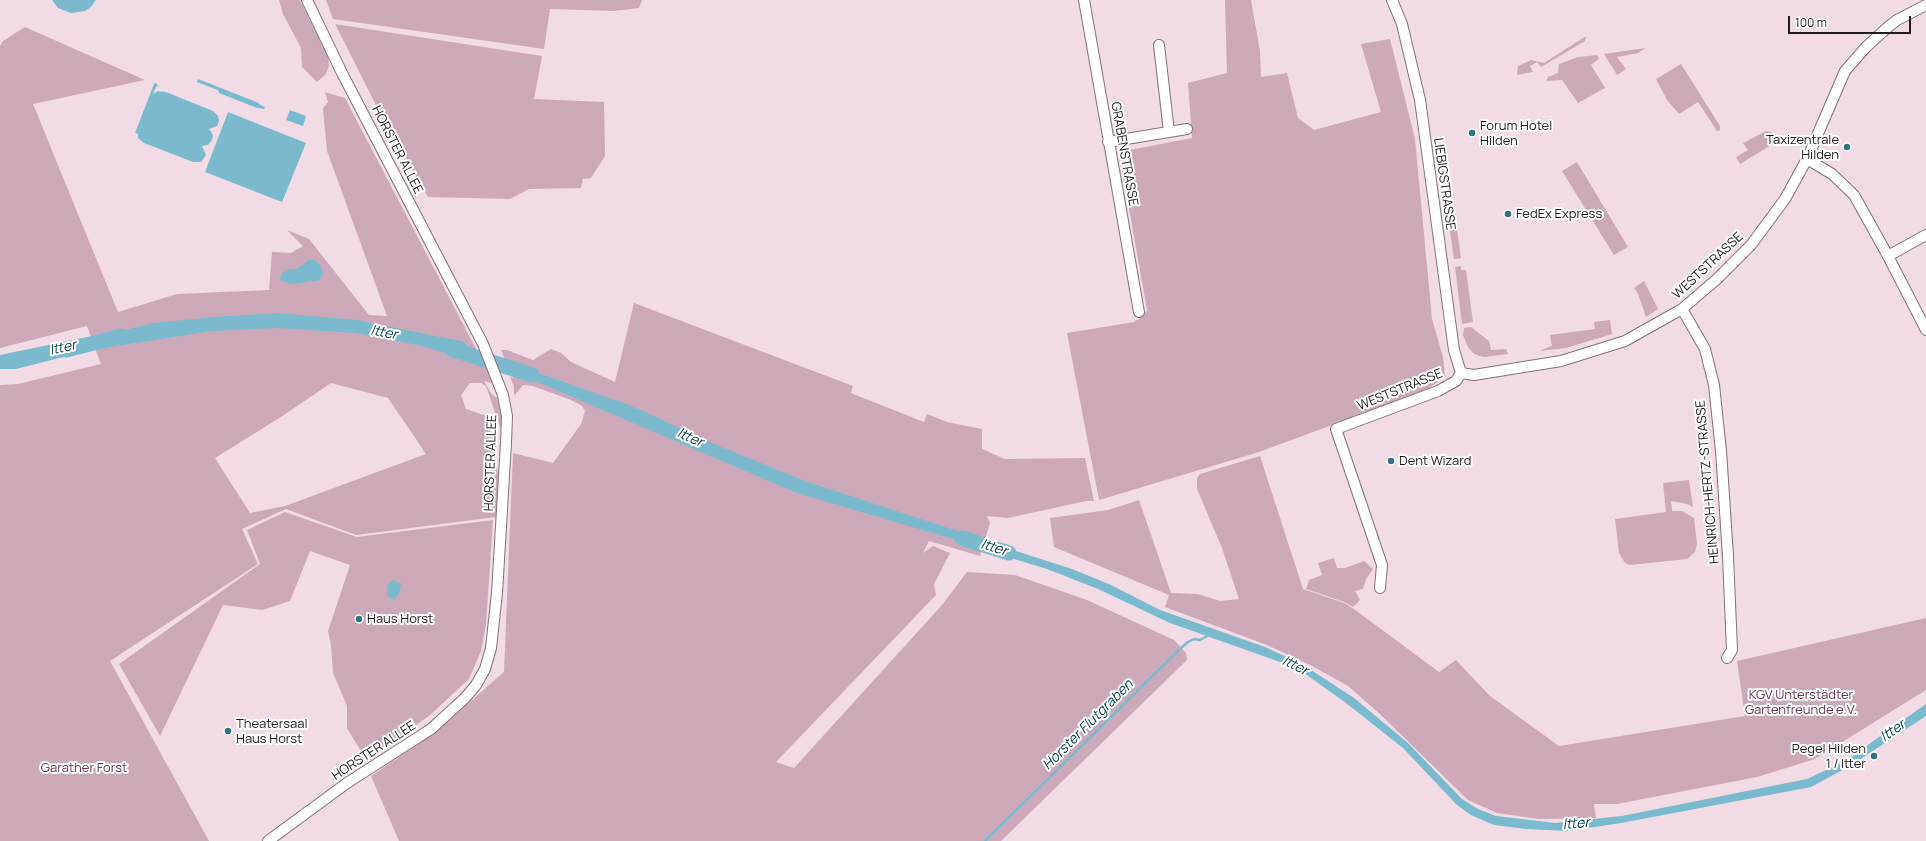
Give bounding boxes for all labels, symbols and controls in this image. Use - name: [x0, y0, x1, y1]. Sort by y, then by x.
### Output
- scale bar: [1790, 8, 1913, 34]
- text: 100 m: [1795, 14, 1827, 31]
- street label: GRABENSTRASSE: [1107, 101, 1141, 207]
- street label: HORSTER ALLEE: [368, 103, 426, 197]
- place label: Forum Hotel Hilden: [1480, 118, 1552, 149]
- marker: Forum Hotel Hilden: [1467, 128, 1477, 138]
- place label: Taxizentrale Hilden: [1766, 132, 1839, 163]
- street label: LIEBIGSTRASSE: [1430, 137, 1458, 231]
- marker: Taxizentrale Hilden: [1842, 142, 1852, 152]
- place label: FedEx Express: [1516, 206, 1602, 222]
- marker: FedEx Express: [1503, 209, 1513, 219]
- street label: WESTSTRASSE: [1670, 229, 1746, 303]
- water label: Itter: [369, 322, 399, 344]
- water label: Itter: [48, 337, 78, 359]
- street label: WESTSTRASSE: [1355, 366, 1445, 414]
- street label: HEINRICH-HERTZ-STRASSE: [1693, 399, 1723, 565]
- street label: HORSTER ALLEE: [482, 414, 500, 512]
- water label: Itter: [674, 425, 706, 451]
- place label: Dent Wizard: [1399, 453, 1472, 469]
- marker: Dent Wizard: [1386, 456, 1396, 466]
- water label: Itter: [979, 536, 1009, 560]
- place label: Haus Horst: [367, 611, 433, 627]
- marker: Haus Horst: [354, 614, 364, 624]
- water label: Itter: [1279, 653, 1311, 679]
- water label: Horster Flutgraben: [1039, 676, 1137, 774]
- park label: KGV Unterstädter Gartenfreunde e.V.: [1745, 687, 1857, 718]
- place label: Theatersaal Haus Horst: [236, 716, 307, 747]
- water label: Itter: [1877, 716, 1909, 746]
- street label: HORSTER ALLEE: [329, 718, 419, 784]
- marker: Theatersaal Haus Horst: [223, 726, 233, 736]
- place label: Pegel Hilden 1 / Itter: [1792, 741, 1866, 772]
- marker: Pegel Hilden 1 / Itter: [1869, 751, 1879, 761]
- park label: Garather Forst: [41, 760, 127, 776]
- water label: Itter: [1562, 814, 1590, 834]

